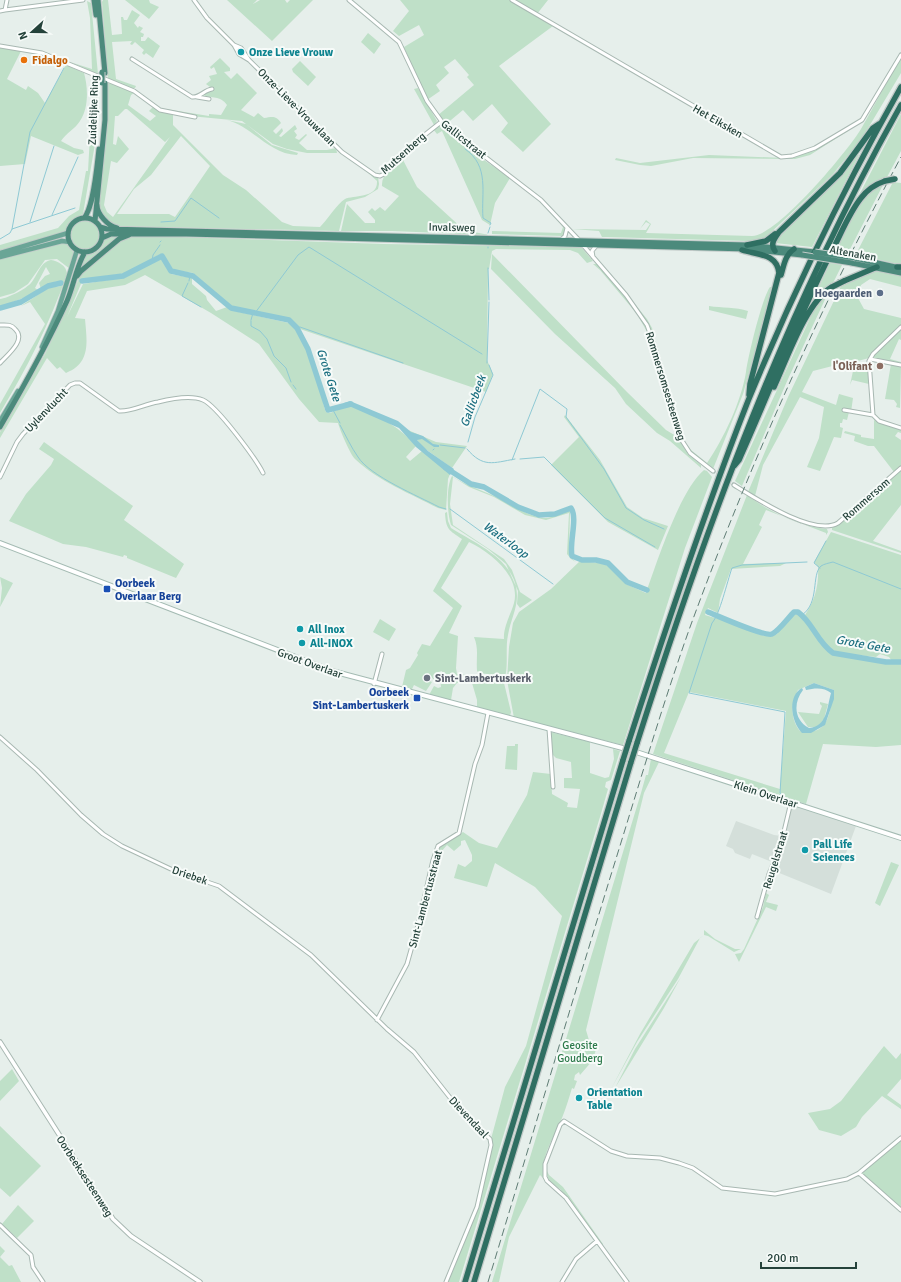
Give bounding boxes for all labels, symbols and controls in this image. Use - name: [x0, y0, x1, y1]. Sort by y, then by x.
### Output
- north arrow: [12, 12, 52, 52]
- text: N: [16, 30, 31, 41]
- place label: Onze Lieve Vrouw: [249, 46, 334, 59]
- marker: Onze Lieve Vrouw: [236, 47, 246, 57]
- place label: Fidalgo: [32, 54, 68, 67]
- marker: Fidalgo: [19, 55, 29, 65]
- street label: Onze-Lieve-Vrouwlaan: [255, 66, 338, 149]
- street label: Zuidelijke Ring: [86, 75, 101, 145]
- street label: Het Eiksken: [690, 102, 745, 141]
- street label: Gallicstraat: [438, 117, 489, 162]
- street label: Mutsenberg: [378, 130, 429, 177]
- street label: Invalsweg: [428, 221, 476, 234]
- street label: Altenaken: [828, 243, 877, 264]
- place label: Hoegaarden: [814, 287, 872, 300]
- marker: Hoegaarden: [875, 288, 885, 298]
- street label: Rommersomsesteenweg: [643, 330, 688, 442]
- water label: Grote Gete: [313, 347, 344, 404]
- place label: l'Olifant: [833, 360, 872, 373]
- marker: l'Olifant: [875, 361, 885, 371]
- water label: Gallicbeek: [457, 372, 490, 429]
- street label: Uylenvlucht: [22, 386, 71, 435]
- street label: Rommersom: [840, 475, 893, 523]
- water label: Waterloop: [480, 519, 532, 562]
- place label: Oorbeek Overlaar Berg: [115, 577, 181, 603]
- marker: Oorbeek Overlaar Berg: [102, 584, 112, 594]
- place label: All Inox: [308, 623, 345, 636]
- marker: All Inox: [295, 624, 305, 634]
- water label: Grote Gete: [835, 632, 892, 657]
- place label: All-INOX: [310, 637, 353, 650]
- marker: All-INOX: [297, 638, 307, 648]
- street label: Groot Overlaar: [275, 646, 344, 681]
- place label: Sint-Lambertuskerk: [435, 672, 532, 685]
- marker: Sint-Lambertuskerk: [422, 673, 432, 683]
- place label: Oorbeek Sint-Lambertuskerk: [313, 686, 409, 712]
- marker: Oorbeek Sint-Lambertuskerk: [412, 693, 422, 703]
- street label: Klein Overlaar: [732, 778, 800, 811]
- street label: Reugelstraat: [760, 829, 791, 891]
- place label: Pall Life Sciences: [813, 838, 855, 864]
- marker: Pall Life Sciences: [800, 845, 810, 855]
- street label: Sint-Lambertusstraat: [406, 849, 445, 949]
- street label: Driebek: [170, 863, 210, 888]
- park label: Geosite Goudberg: [557, 1039, 603, 1065]
- place label: Orientation Table: [587, 1086, 643, 1112]
- marker: Orientation Table: [574, 1093, 584, 1103]
- street label: Dievendaal: [446, 1094, 491, 1141]
- street label: Oorbeeksesteenweg: [53, 1133, 116, 1219]
- scale bar: [761, 1244, 856, 1270]
- text: 200 m: [767, 1251, 799, 1266]

